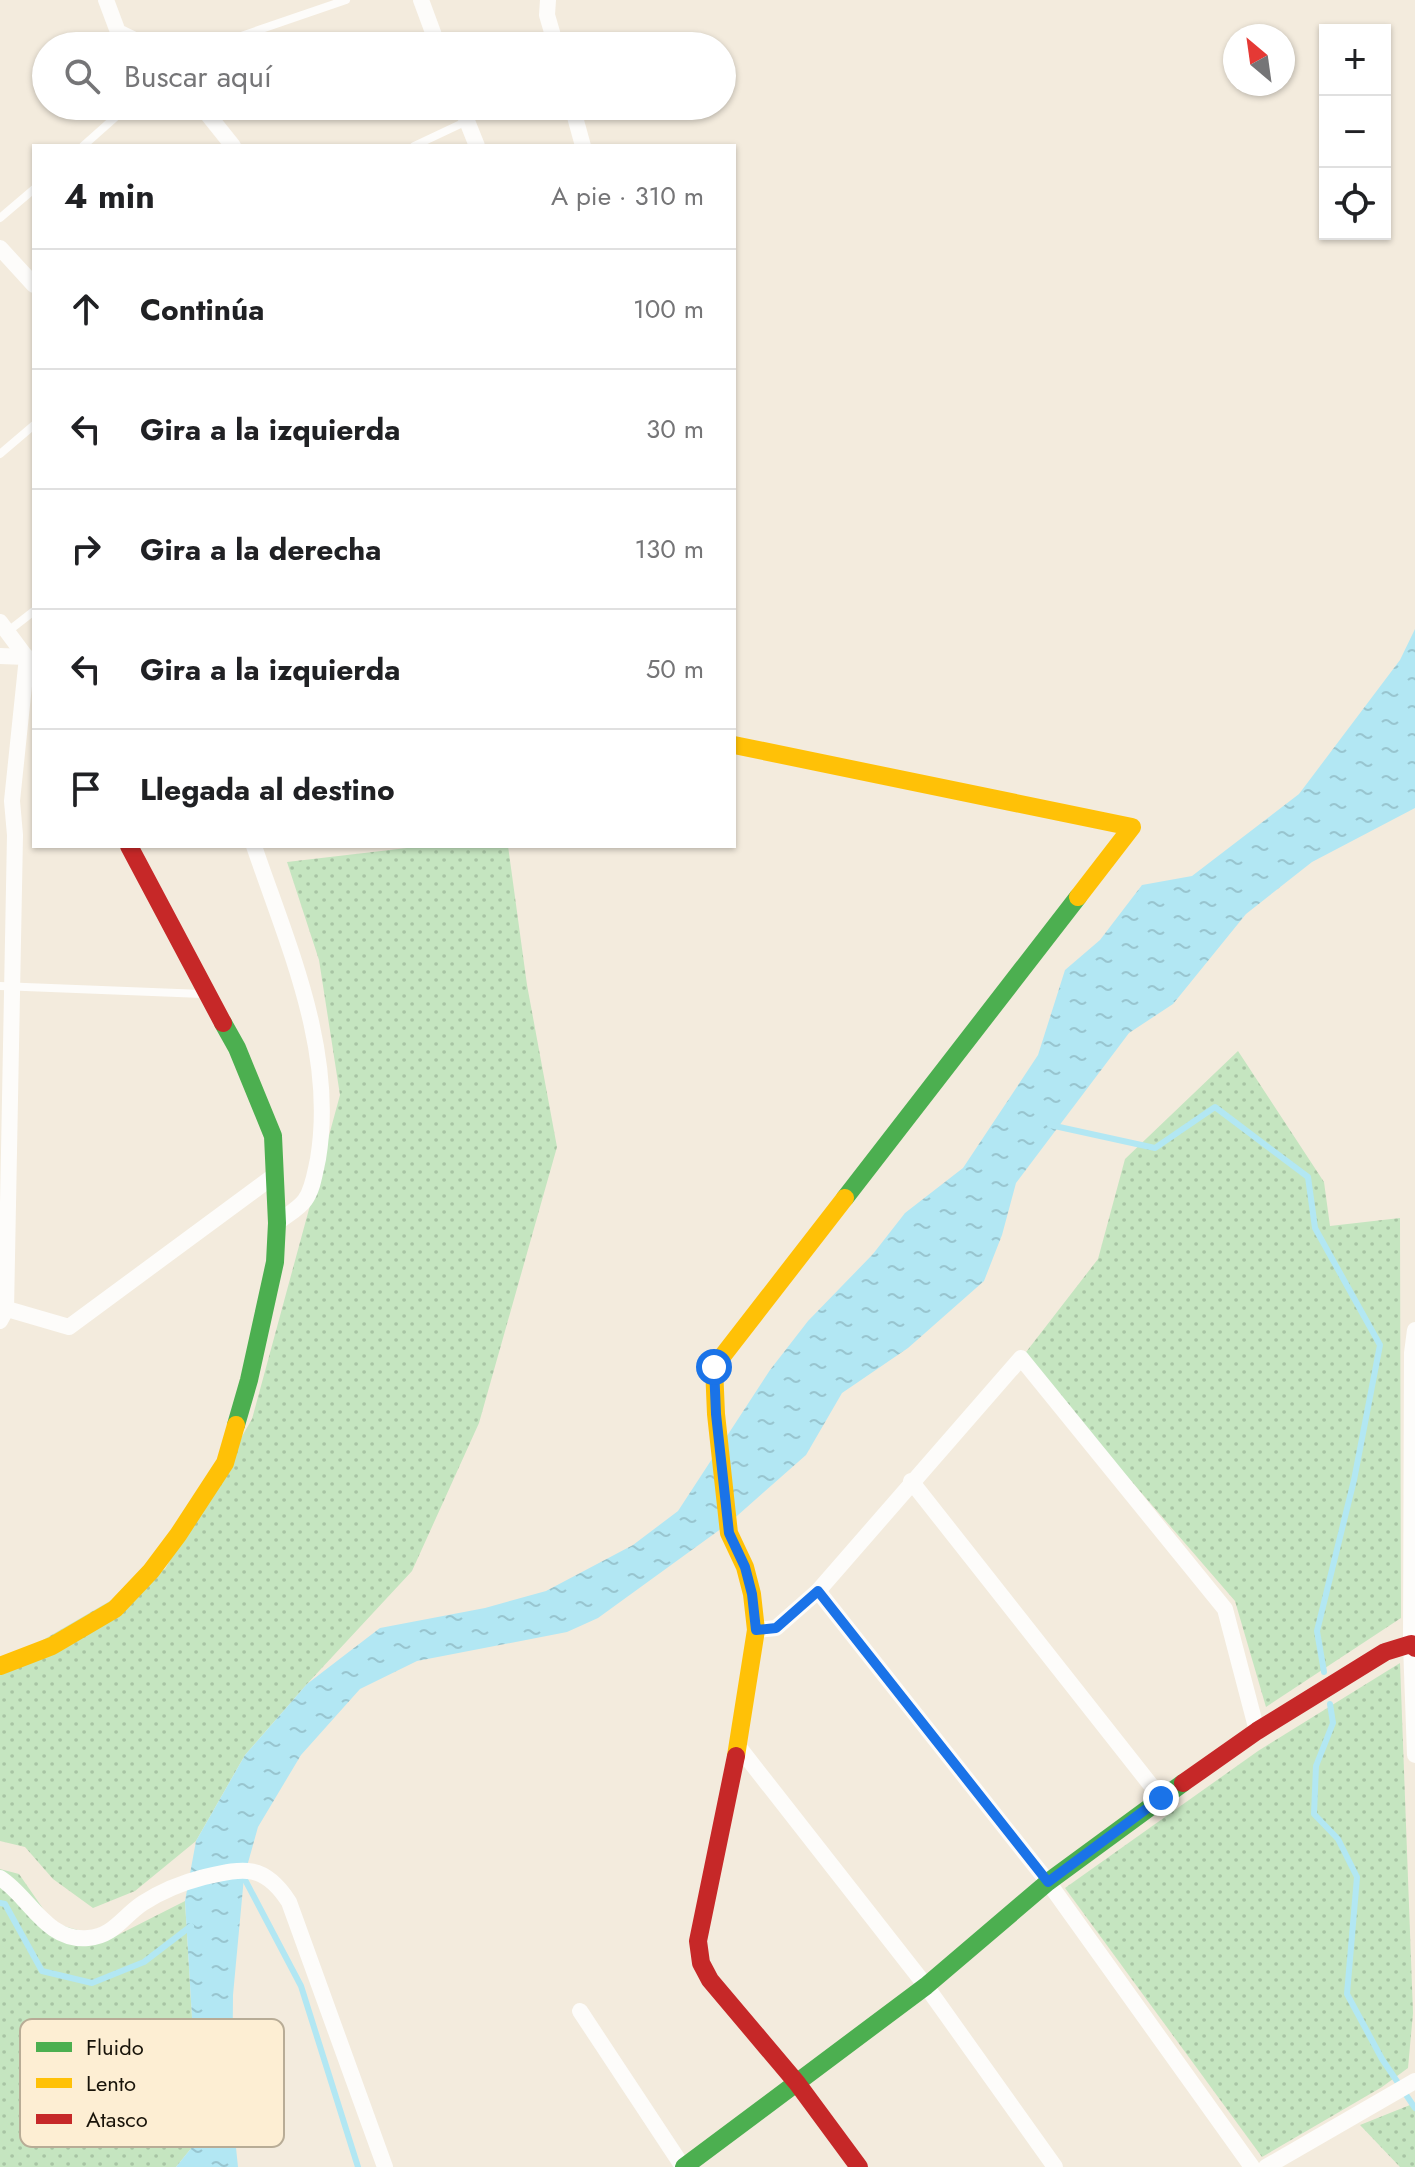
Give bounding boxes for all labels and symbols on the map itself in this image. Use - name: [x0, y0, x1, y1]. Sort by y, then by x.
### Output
- north arrow: [1223, 24, 1295, 96]
- route start: [696, 1349, 732, 1385]
- route end: [1143, 1780, 1179, 1816]
- legend: [20, 2019, 284, 2147]
- text: Fluido: [86, 2031, 144, 2063]
- text: Lento: [86, 2067, 136, 2099]
- text: Atasco: [86, 2103, 148, 2135]

